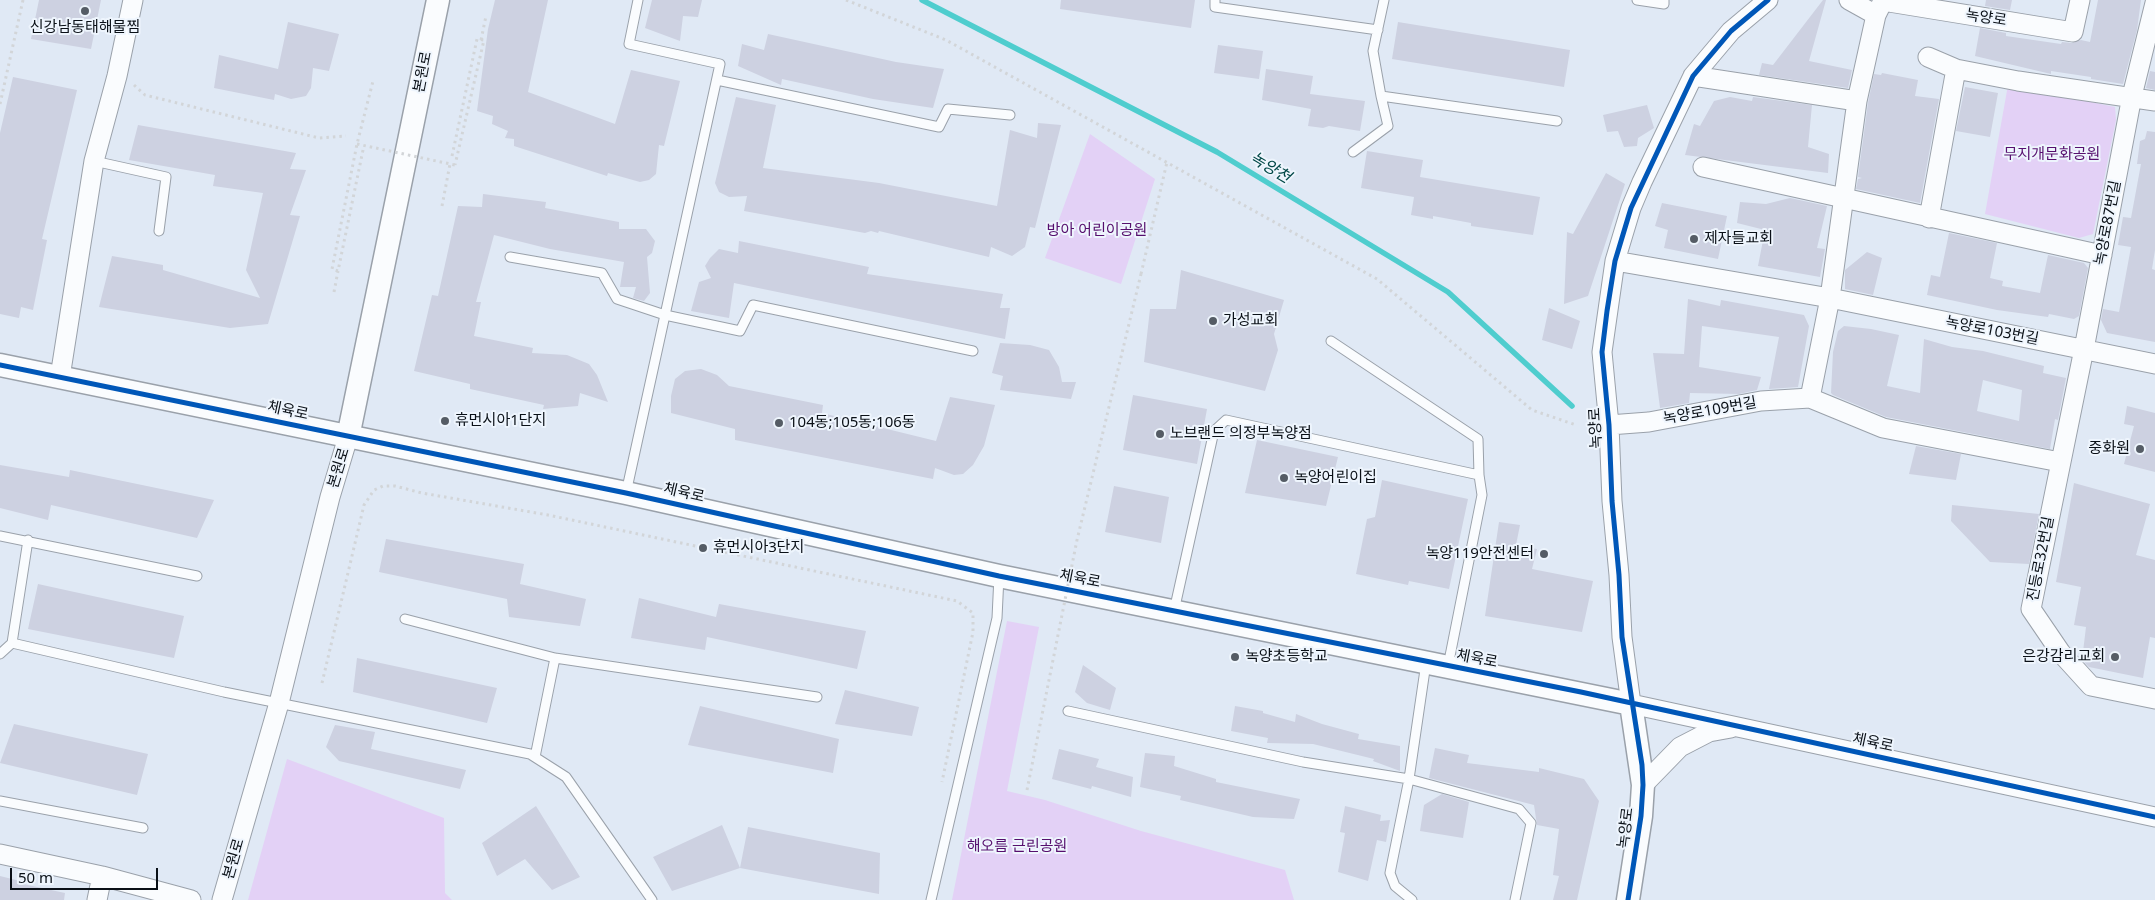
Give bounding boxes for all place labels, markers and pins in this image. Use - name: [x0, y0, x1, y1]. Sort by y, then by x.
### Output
- marker: 신강남동태해물찜: [79, 5, 91, 17]
- place label: 신강남동태해물찜: [30, 19, 140, 37]
- place label: 제자들교회: [1704, 230, 1773, 248]
- marker: 제자들교회: [1688, 233, 1700, 245]
- place label: 가성교회: [1223, 312, 1278, 330]
- marker: 가성교회: [1207, 315, 1219, 327]
- place label: 휴먼시아1단지: [455, 412, 546, 430]
- place label: 104동;105동;106동: [789, 414, 916, 432]
- marker: 휴먼시아1단지: [439, 415, 451, 427]
- marker: 104동;105동;106동: [773, 417, 785, 429]
- place label: 노브랜드 의정부녹양점: [1170, 425, 1312, 443]
- marker: 노브랜드 의정부녹양점: [1154, 428, 1166, 440]
- place label: 중화원: [2089, 440, 2130, 458]
- marker: 중화원: [2134, 443, 2146, 455]
- place label: 녹양어린이집: [1294, 469, 1377, 487]
- marker: 녹양어린이집: [1278, 472, 1290, 484]
- place label: 휴먼시아3단지: [713, 539, 804, 557]
- marker: 휴먼시아3단지: [697, 542, 709, 554]
- place label: 녹양119안전센터: [1425, 545, 1534, 563]
- marker: 녹양119안전센터: [1538, 548, 1550, 560]
- place label: 녹양초등학교: [1245, 648, 1328, 666]
- place label: 은강감리교회: [2022, 648, 2105, 666]
- marker: 녹양초등학교: [1229, 651, 1241, 663]
- marker: 은강감리교회: [2109, 651, 2121, 663]

